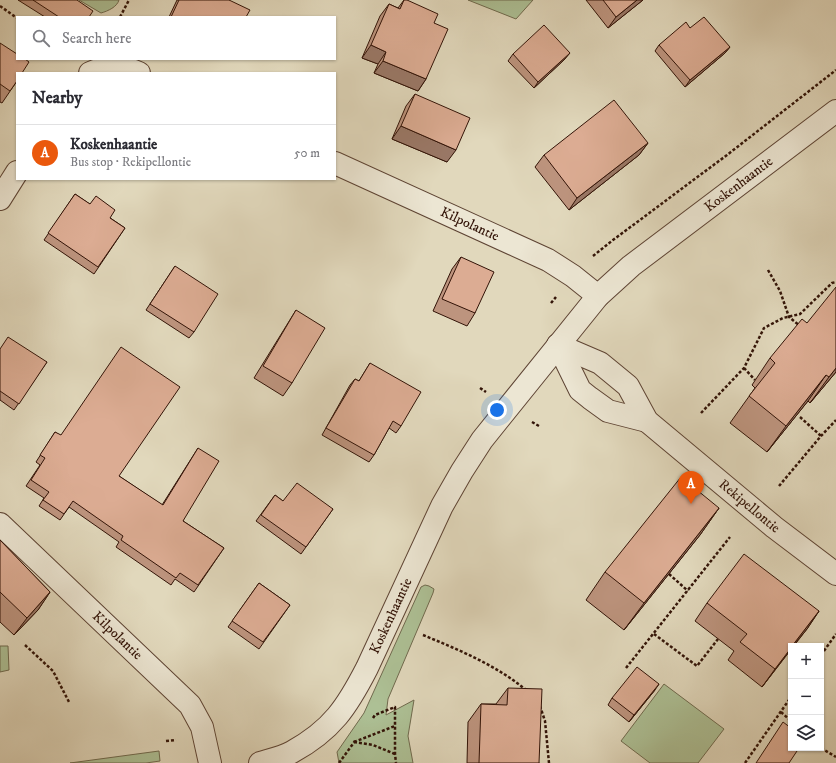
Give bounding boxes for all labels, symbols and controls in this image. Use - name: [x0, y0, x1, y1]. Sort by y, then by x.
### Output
- search box: [16, 16, 336, 60]
- icon: search: [30, 27, 52, 49]
- text: Search here: [62, 29, 131, 48]
- text: Nearby: [32, 87, 82, 109]
- text: Koskenhaantie: [70, 135, 157, 154]
- text: A: [41, 145, 49, 161]
- text: 50 m: [294, 145, 320, 161]
- street label: Koskenhaantie: [701, 153, 777, 216]
- text: Bus stop · Rekipellontie: [70, 154, 191, 170]
- street label: Kilpolantie: [437, 203, 502, 246]
- your location: [487, 400, 507, 420]
- pin: A: [678, 471, 704, 504]
- street label: Rekipellontie: [715, 476, 784, 537]
- street label: Koskenhaantie: [366, 575, 416, 657]
- street label: Kilpolantie: [88, 608, 146, 664]
- map controls: [788, 643, 824, 751]
- button: +: [788, 643, 824, 679]
- button: −: [788, 679, 824, 715]
- button: layers: [788, 715, 824, 751]

